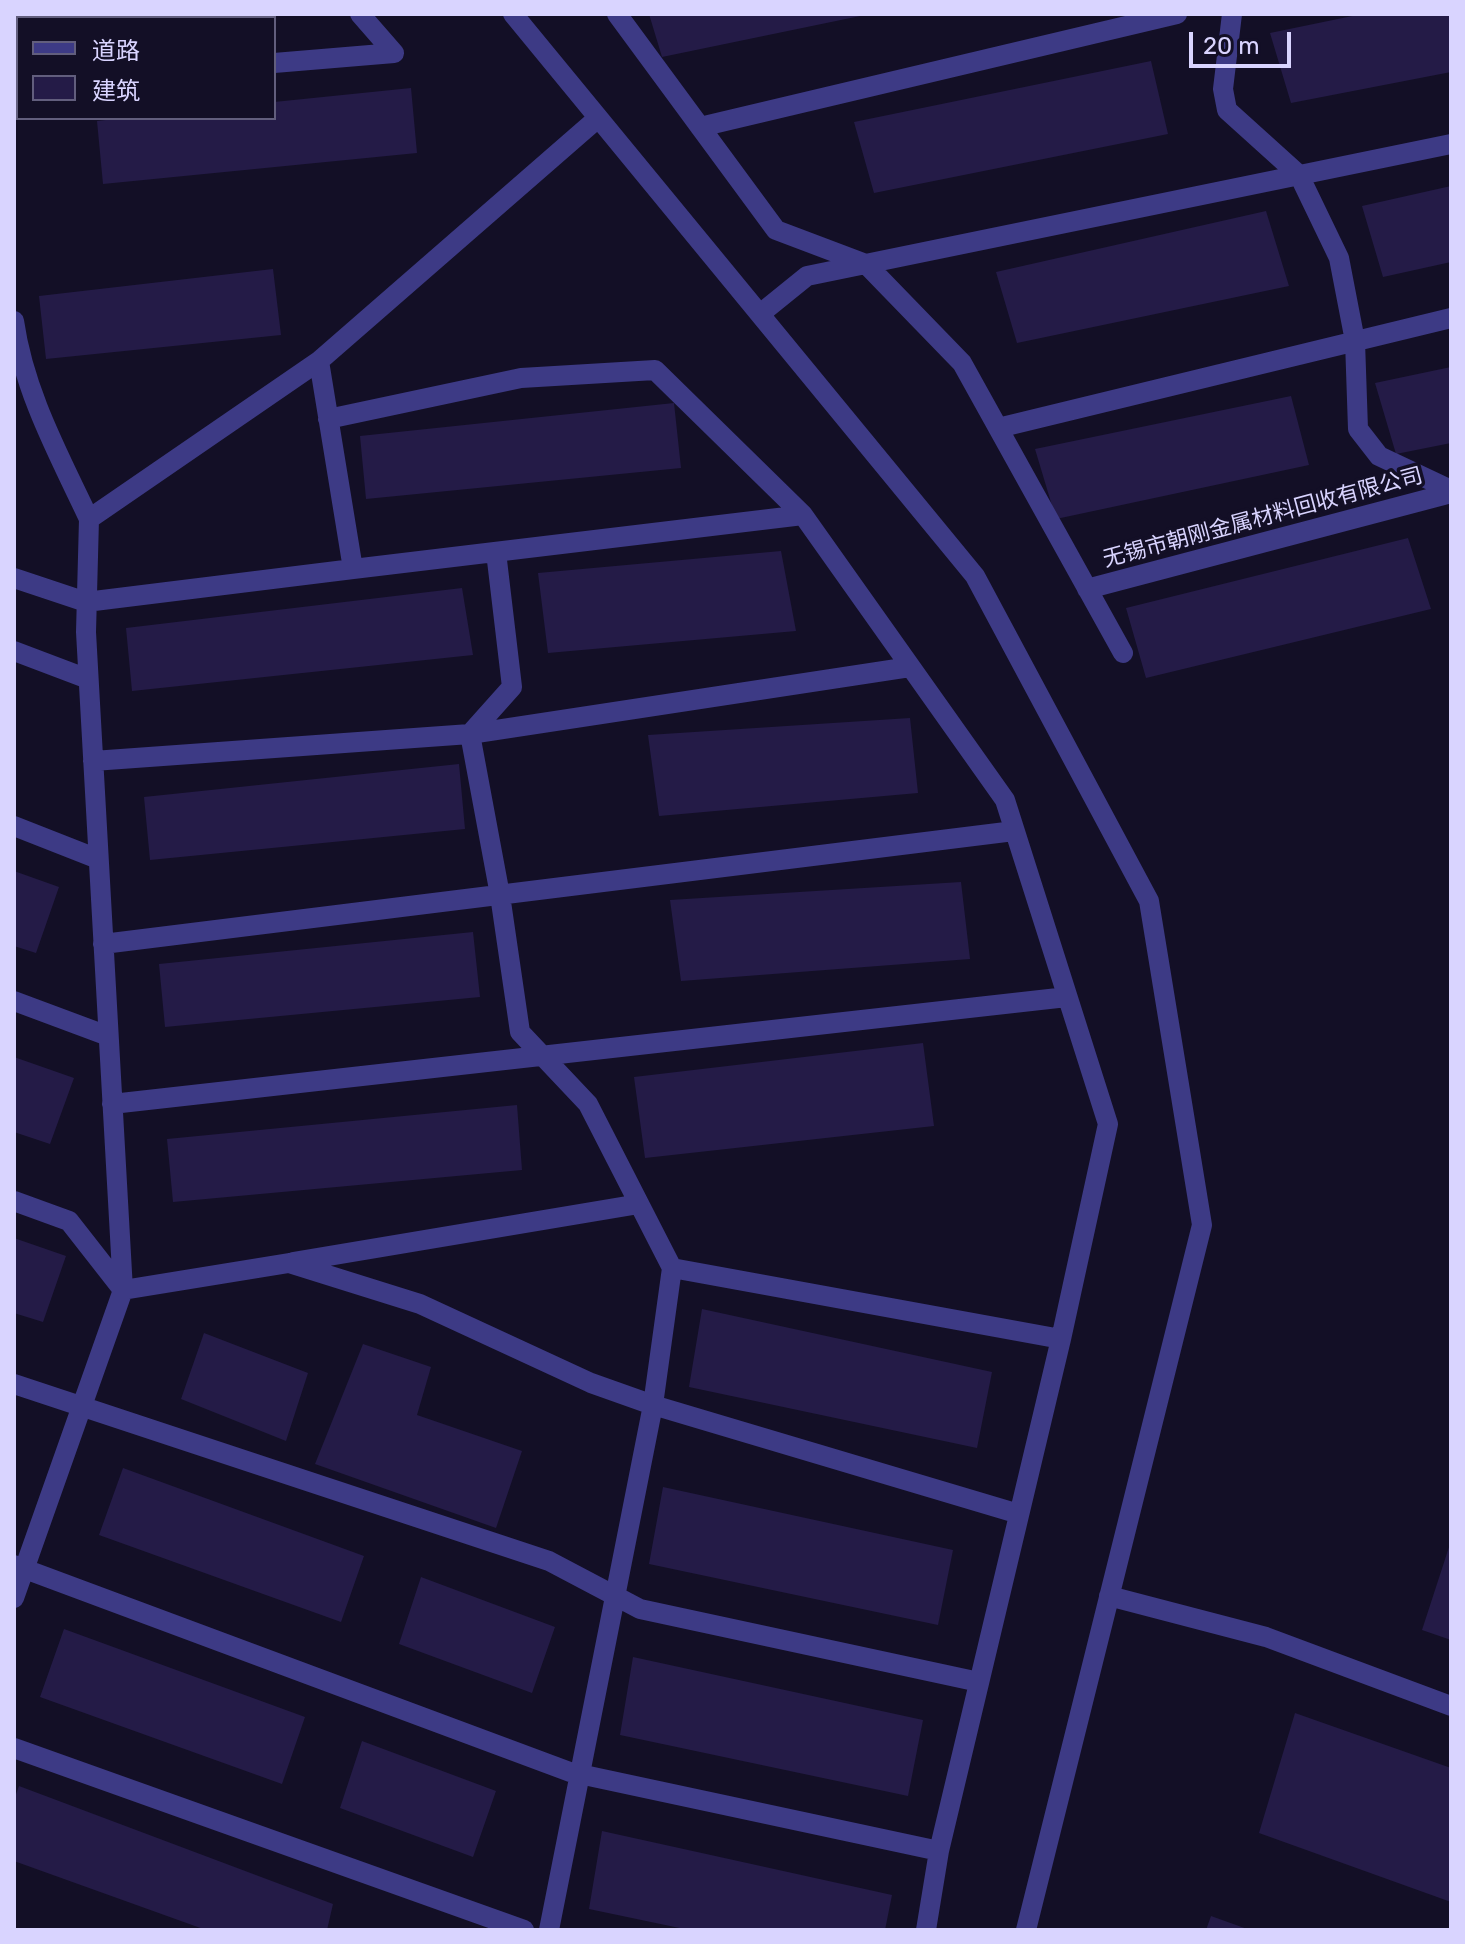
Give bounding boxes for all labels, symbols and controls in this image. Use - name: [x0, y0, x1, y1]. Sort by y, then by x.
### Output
- legend: [16, 16, 276, 120]
- scale bar: [1193, 16, 1295, 66]
- text: 20 m: [1203, 32, 1260, 60]
- text: 道路: [92, 37, 140, 65]
- text: 建筑: [92, 77, 140, 105]
- street label: 无锡市朝刚金属材料回收有限公司: [1100, 463, 1426, 573]

